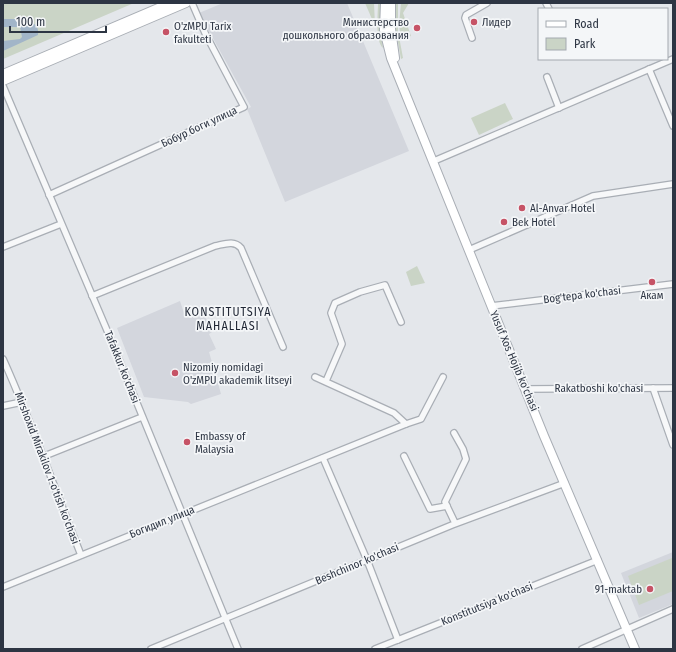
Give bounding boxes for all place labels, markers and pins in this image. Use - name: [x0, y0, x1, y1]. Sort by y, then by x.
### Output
- place label: Министерство дошкольного образования: [283, 16, 409, 42]
- place label: Лидер: [482, 16, 511, 29]
- marker: Лидер: [469, 17, 479, 27]
- place label: O'zMPU Tarix fakulteti: [174, 20, 232, 46]
- marker: Министерство дошкольного образования: [412, 23, 422, 33]
- marker: O'zMPU Tarix fakulteti: [161, 27, 171, 37]
- place label: Al-Anvar Hotel: [530, 202, 595, 215]
- marker: Al-Anvar Hotel: [517, 203, 527, 213]
- place label: Bek Hotel: [512, 216, 555, 229]
- marker: Bek Hotel: [499, 217, 509, 227]
- marker: Акам: [647, 277, 657, 287]
- place label: Акам: [641, 289, 664, 302]
- place label: Nizomiy nomidagi O'zMPU akademik litseyi: [183, 361, 292, 387]
- marker: Nizomiy nomidagi O'zMPU akademik litseyi: [170, 368, 180, 378]
- place label: Embassy of Malaysia: [195, 430, 246, 456]
- marker: Embassy of Malaysia: [182, 437, 192, 447]
- place label: 91-maktab: [595, 583, 642, 596]
- marker: 91-maktab: [645, 584, 655, 594]

